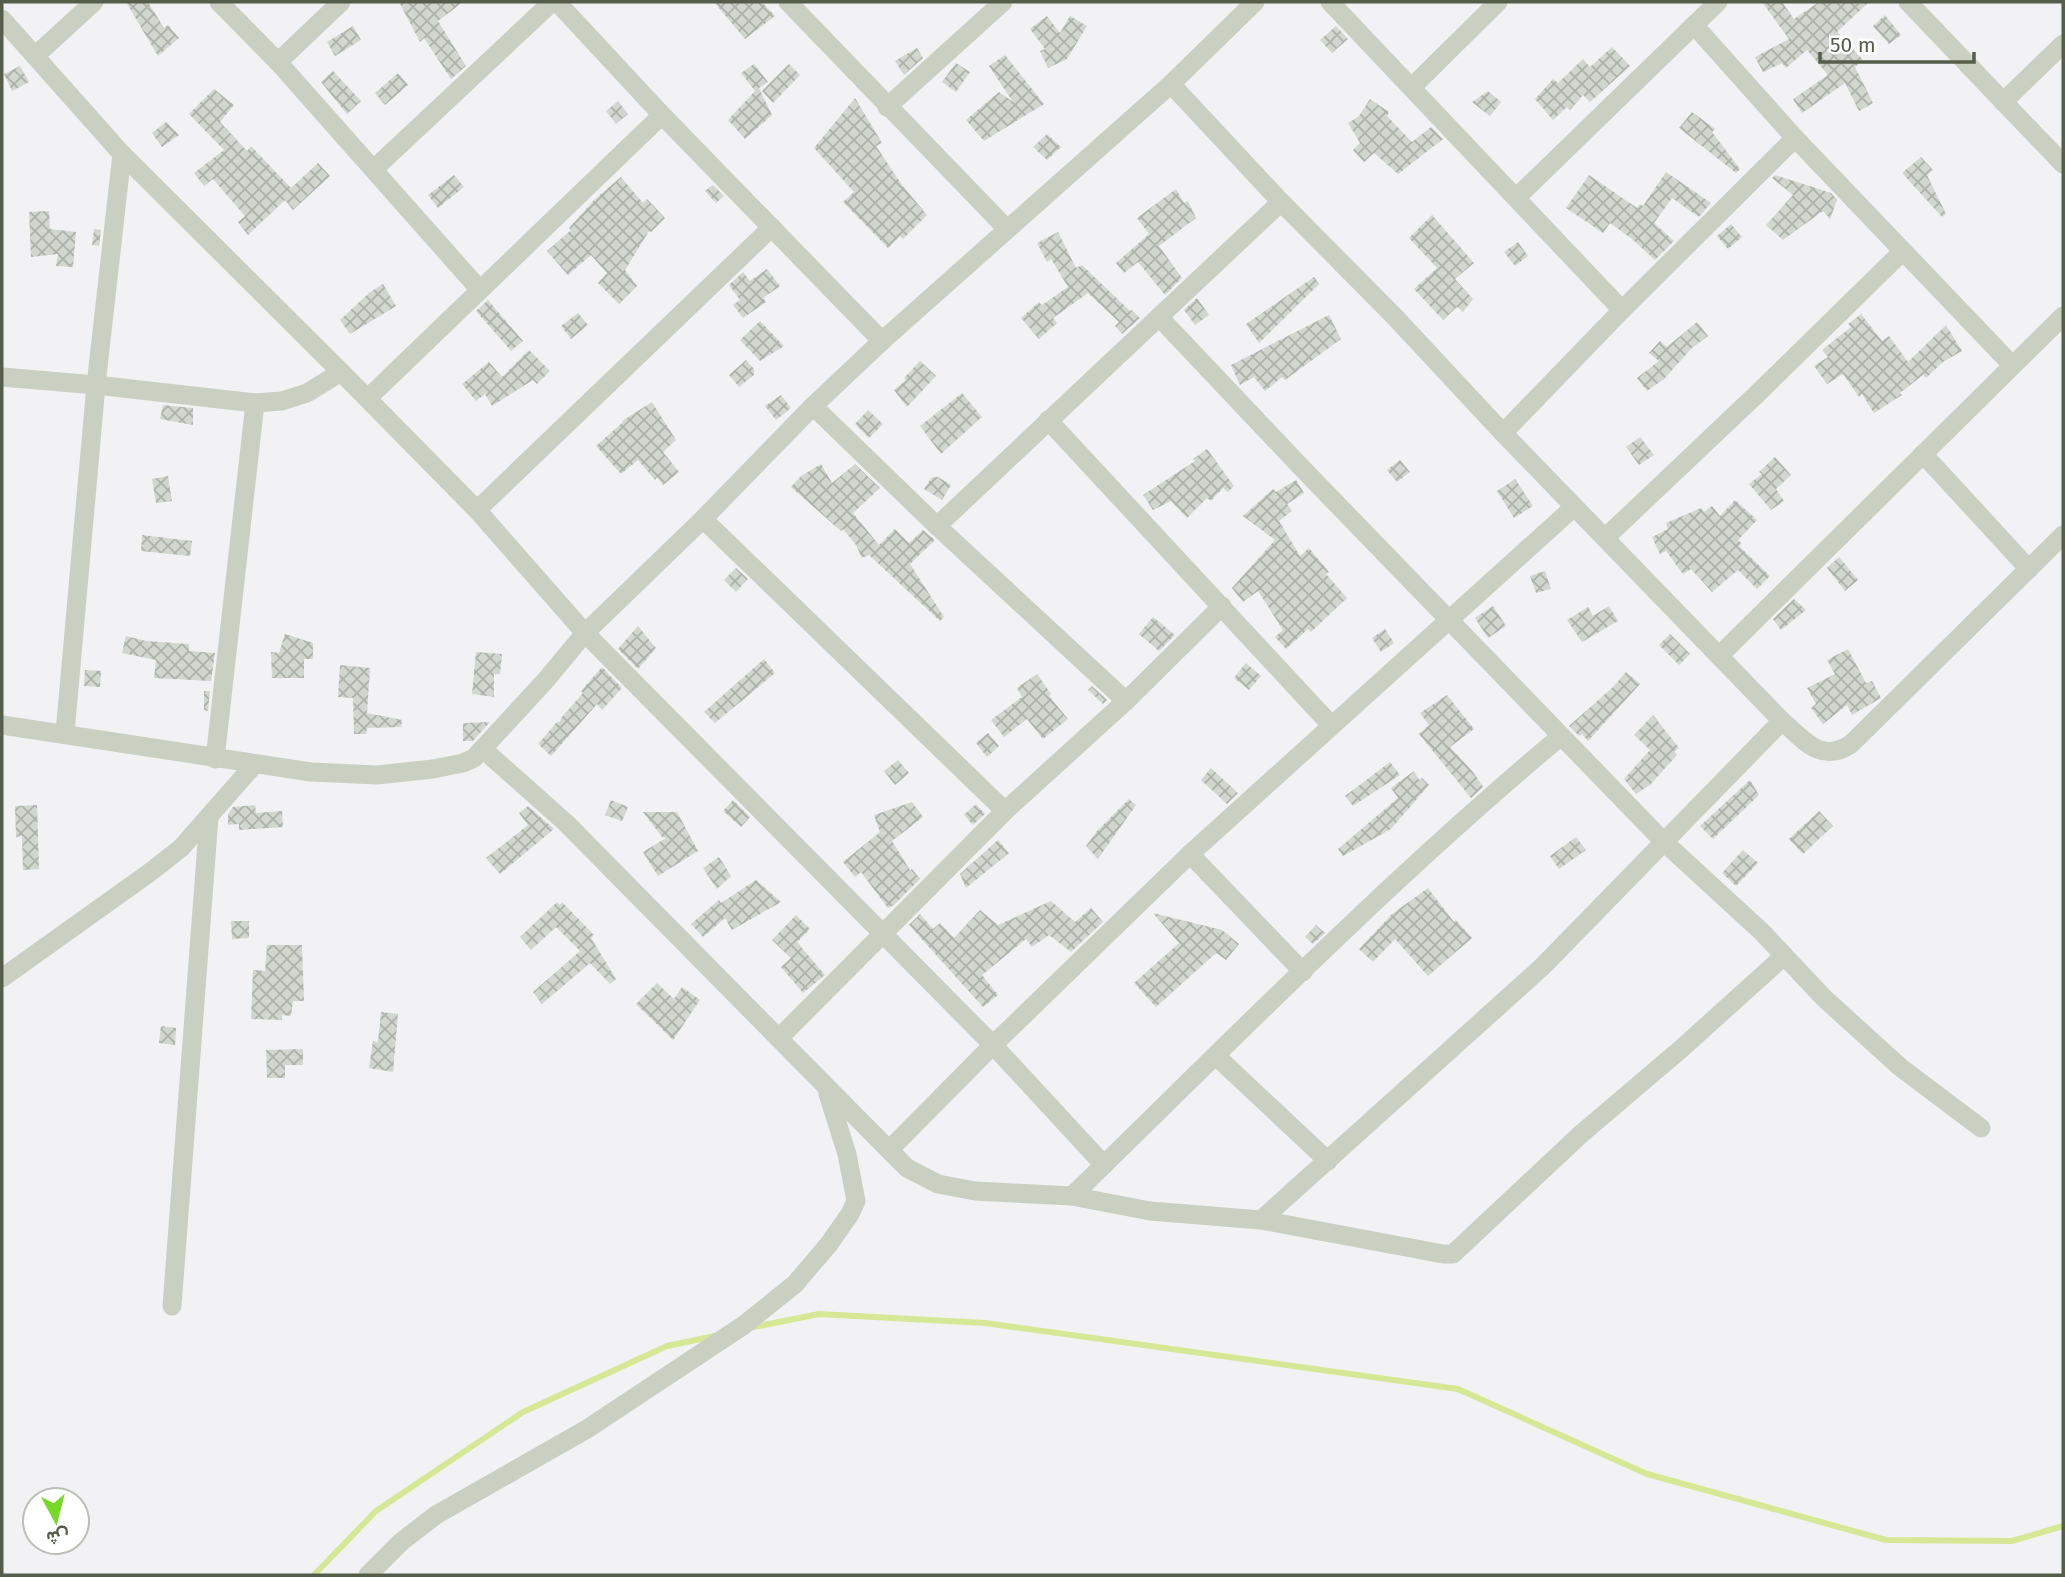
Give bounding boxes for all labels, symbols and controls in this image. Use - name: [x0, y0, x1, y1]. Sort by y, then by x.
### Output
- scale bar: [1820, 21, 1974, 65]
- text: 50 m: [1830, 32, 1876, 58]
- north arrow: [21, 1486, 91, 1556]
- text: ش: [45, 1525, 71, 1550]

